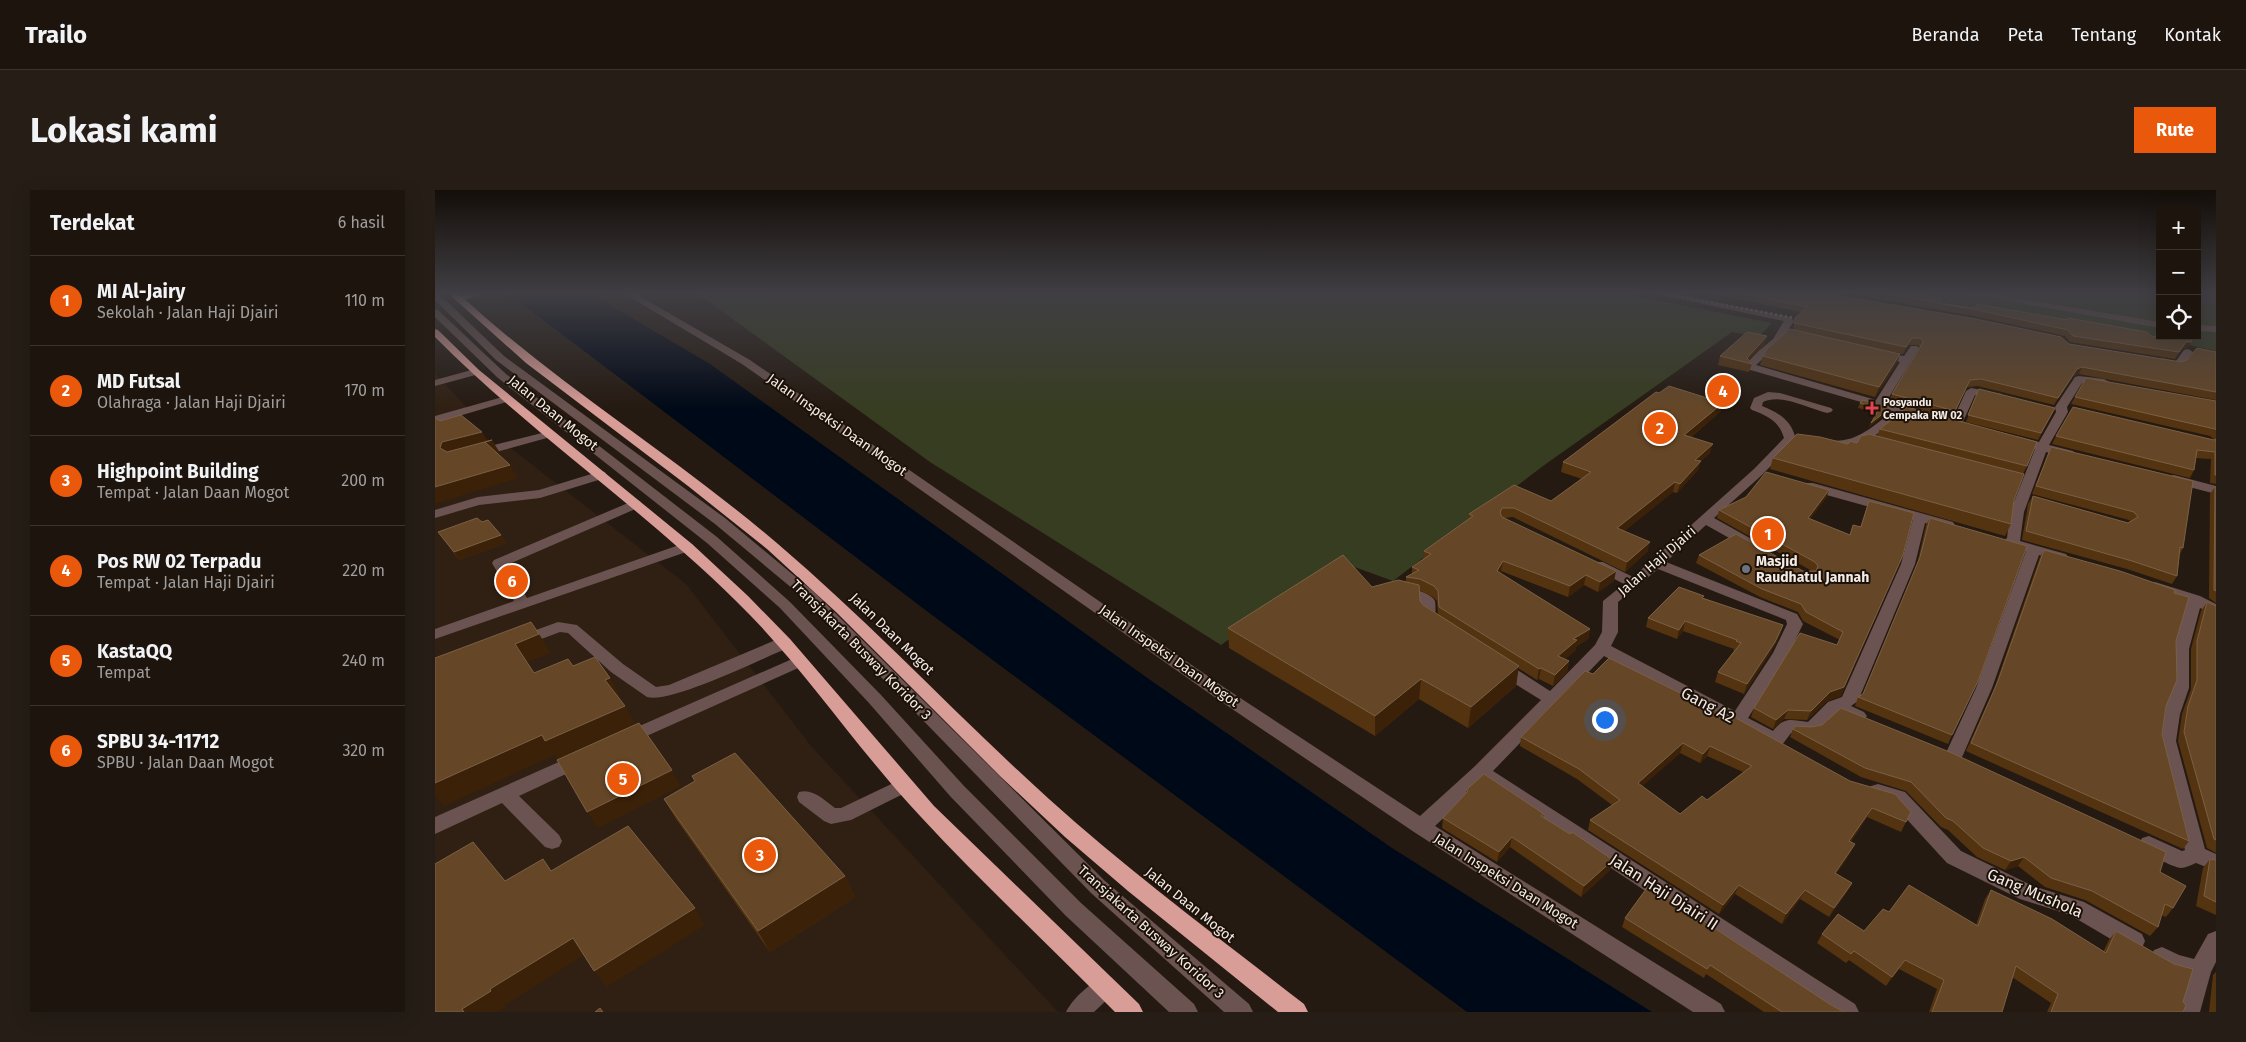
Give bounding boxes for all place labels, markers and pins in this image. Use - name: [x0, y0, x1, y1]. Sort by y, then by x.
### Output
- pin: 4: [1707, 372, 1739, 410]
- place label: Posyandu Cempaka RW 02: [1883, 396, 1963, 422]
- marker: Posyandu Cempaka RW 02: [1865, 401, 1879, 415]
- pin: 2: [1644, 409, 1676, 447]
- pin: 1: [1752, 515, 1784, 553]
- place label: Masjid Raudhatul Jannah: [1756, 553, 1869, 586]
- pin: 6: [496, 562, 528, 600]
- marker: Masjid Raudhatul Jannah: [1740, 563, 1752, 575]
- pin: 5: [607, 760, 639, 798]
- pin: 3: [744, 836, 776, 874]

